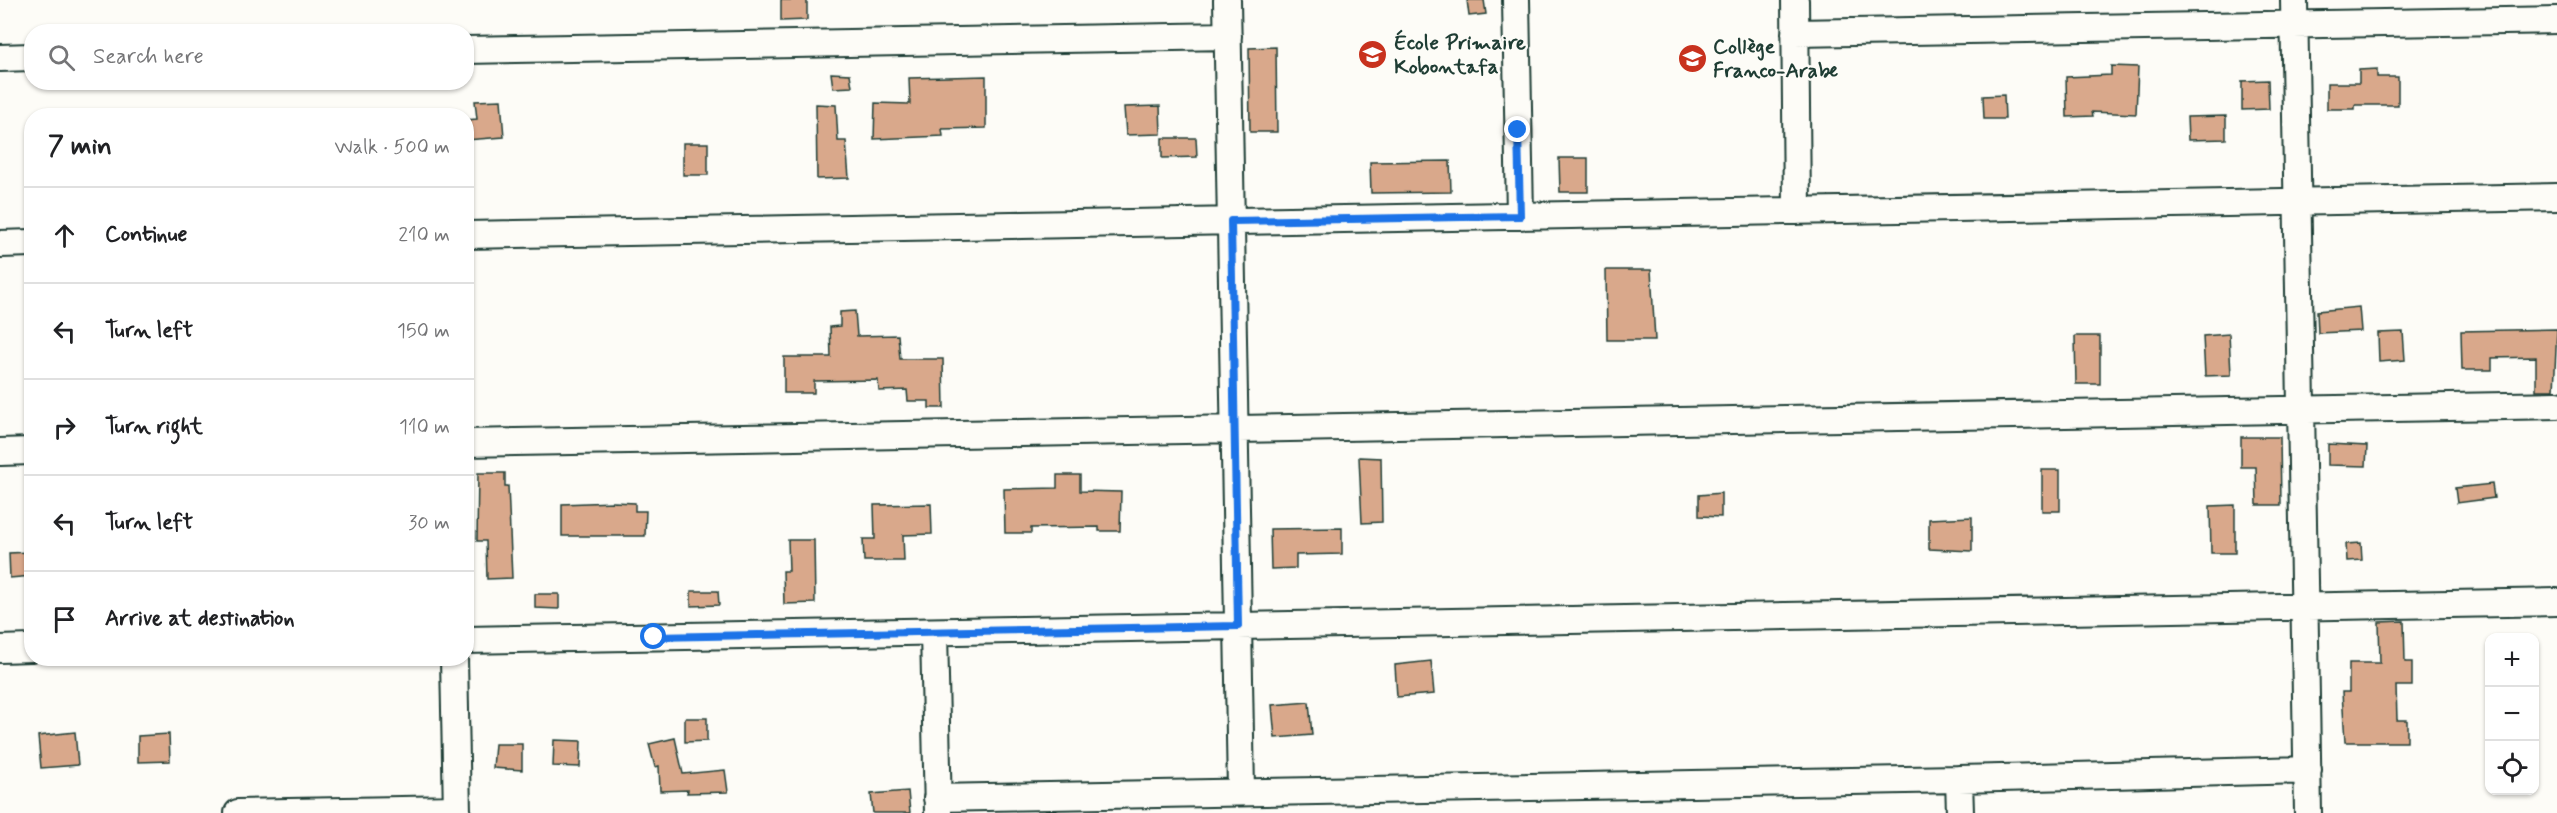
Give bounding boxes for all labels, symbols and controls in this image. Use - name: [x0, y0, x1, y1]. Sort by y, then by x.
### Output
- search box: [24, 24, 474, 90]
- place label: École Primaire Kobontafa: [1394, 29, 1526, 81]
- place label: Collège Franco-Arabe: [1713, 33, 1839, 85]
- school or university icon: École Primaire Kobontafa: [1357, 38, 1389, 70]
- icon: search: [45, 41, 78, 74]
- school or university icon: Collège Franco-Arabe: [1676, 42, 1708, 74]
- text: Search here: [93, 43, 204, 71]
- route end: [1504, 116, 1530, 142]
- text: 7 min: [48, 130, 112, 164]
- text: Walk · 500 m: [335, 134, 450, 161]
- icon: ahead: [48, 219, 81, 252]
- text: Continue: [105, 221, 187, 249]
- text: 210 m: [398, 222, 450, 249]
- icon: left: [48, 315, 81, 348]
- text: Turn left: [105, 317, 193, 345]
- text: 150 m: [397, 318, 450, 345]
- icon: right: [48, 411, 81, 444]
- text: Turn right: [105, 413, 203, 441]
- text: 110 m: [399, 414, 450, 441]
- icon: left: [48, 507, 81, 540]
- text: Turn left: [105, 509, 193, 537]
- text: 30 m: [408, 510, 450, 537]
- icon: arrive: [48, 603, 81, 636]
- text: Arrive at destination: [105, 605, 295, 633]
- route start: [640, 623, 666, 649]
- map controls: [2485, 633, 2539, 795]
- button: +: [2485, 633, 2539, 687]
- button: −: [2485, 687, 2539, 741]
- button: locate: [2485, 741, 2539, 795]

